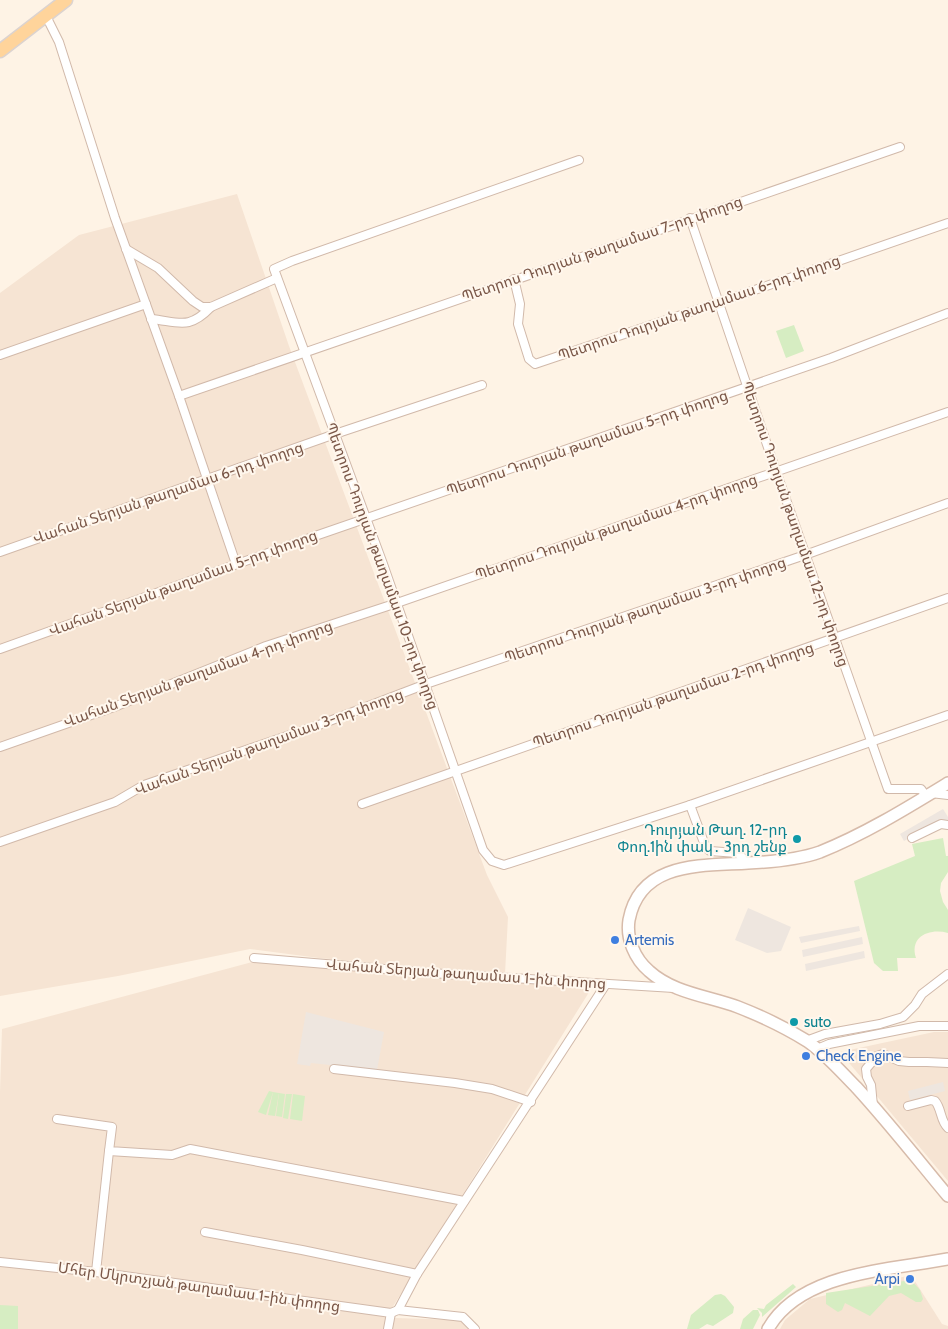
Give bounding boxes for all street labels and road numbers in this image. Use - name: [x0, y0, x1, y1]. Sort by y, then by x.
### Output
- street label: Պետրոս Դուրյան թաղամաս 7-րդ փողոց: [459, 192, 745, 306]
- street label: Պետրոս Դուրյան թաղամաս 6-րդ փողոց: [556, 251, 842, 365]
- street label: Պետրոս Դուրյան թաղամաս 12-րդ փողոց: [737, 379, 853, 669]
- street label: Պետրոս Դուրյան թաղամաս 5-րդ փողոց: [444, 386, 730, 500]
- street label: Պետրոս Դուրյան թաղամաս 10-րդ փողոց: [322, 420, 442, 712]
- street label: Վահան Տերյան թաղամաս 6-րդ փողոց: [30, 438, 306, 548]
- street label: Պետրոս Դուրյան թաղամաս 4-րդ փողոց: [472, 470, 760, 584]
- street label: Վահան Տերյան թաղամաս 5-րդ փողոց: [46, 526, 320, 640]
- street label: Պետրոս Դուրյան թաղամաս 3-րդ փողոց: [502, 553, 788, 667]
- street label: Վահան Տերյան թաղամաս 4-րդ փողոց: [61, 617, 335, 731]
- street label: Պետրոս Դուրյան թաղամաս 2-րդ փողոց: [530, 638, 816, 752]
- street label: Վահան Տերյան թաղամաս 3-րդ փողոց: [132, 685, 406, 799]
- street label: Վահան Տերյան թաղամաս 1-ին փողոց: [325, 955, 607, 993]
- street label: Մհեր Մկրտչյան թաղամաս 1-ին փողոց: [57, 1258, 341, 1316]

